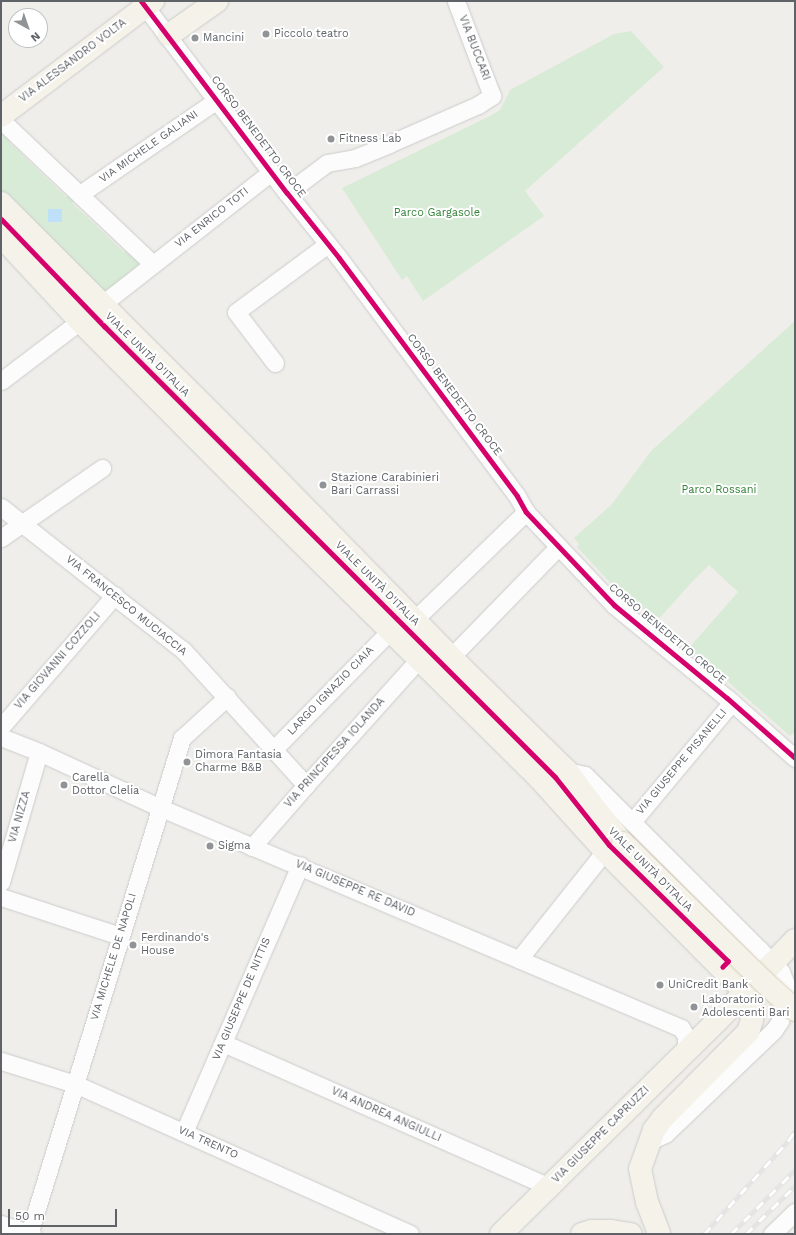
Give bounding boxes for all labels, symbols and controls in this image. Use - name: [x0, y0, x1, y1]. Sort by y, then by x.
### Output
- north arrow: [8, 8, 48, 48]
- street label: VIA BUCCARI: [455, 13, 493, 83]
- street label: VIA ALESSANDRO VOLTA: [16, 16, 130, 106]
- place label: Piccolo teatro: [274, 27, 349, 41]
- marker: Piccolo teatro: [261, 29, 271, 39]
- place label: Mancini: [203, 31, 244, 45]
- marker: Mancini: [190, 33, 200, 43]
- street label: CORSO BENEDETTO CROCE: [208, 74, 308, 200]
- street label: VIA MICHELE GALIANI: [97, 108, 201, 186]
- place label: Fitness Lab: [339, 132, 401, 146]
- marker: Fitness Lab: [326, 134, 336, 144]
- street label: VIA ENRICO TOTI: [172, 185, 252, 251]
- park label: Parco Gargasole: [394, 206, 480, 220]
- street label: VIALE UNITÀ D'ITALIA: [102, 310, 192, 400]
- street label: CORSO BENEDETTO CROCE: [404, 332, 504, 458]
- place label: Stazione Carabinieri Bari Carrassi: [331, 472, 439, 498]
- marker: Stazione Carabinieri Bari Carrassi: [318, 480, 328, 490]
- park label: Parco Rossani: [681, 483, 757, 497]
- street label: VIALE UNITÀ D'ITALIA: [332, 539, 422, 629]
- street label: VIA FRANCESCO MUCIACCIA: [63, 553, 189, 659]
- street label: CORSO BENEDETTO CROCE: [606, 581, 728, 687]
- street label: VIA GIOVANNI COZZOLI: [12, 610, 104, 712]
- street label: LARGO IGNAZIO CIAIA: [285, 644, 377, 738]
- street label: VIA PRINCIPESSA IOLANDA: [282, 695, 388, 811]
- street label: VIA GIUSEPPE PISANELLI: [634, 706, 730, 818]
- place label: Dimora Fantasia Charme B&B: [195, 749, 282, 775]
- marker: Dimora Fantasia Charme B&B: [182, 757, 192, 767]
- place label: Carella Dottor Clelia: [72, 772, 140, 798]
- marker: Carella Dottor Clelia: [59, 780, 69, 790]
- street label: VIA NIZZA: [6, 789, 34, 845]
- street label: VIALE UNITÀ D'ITALIA: [605, 825, 695, 915]
- place label: Sigma: [218, 839, 250, 853]
- marker: Sigma: [205, 841, 215, 851]
- street label: VIA GIUSEPPE RE DAVID: [293, 858, 417, 920]
- street label: VIA MICHELE DE NAPOLI: [88, 892, 140, 1022]
- place label: Ferdinando's House: [141, 932, 209, 958]
- street label: VIA GIUSEPPE DE NITTIS: [210, 936, 274, 1062]
- marker: Ferdinando's House: [128, 940, 138, 950]
- place label: UniCredit Bank: [668, 978, 748, 992]
- marker: UniCredit Bank: [655, 980, 665, 990]
- place label: Laboratorio Adolescenti Bari: [702, 994, 790, 1020]
- marker: Laboratorio Adolescenti Bari: [689, 1002, 699, 1012]
- street label: VIA ANDREA ANGIULLI: [328, 1084, 444, 1146]
- street label: VIA GIUSEPPE CAPRUZZI: [550, 1084, 652, 1186]
- street label: VIA TRENTO: [176, 1124, 240, 1162]
- scale bar: [10, 1201, 119, 1227]
- text: 50 m: [15, 1209, 45, 1223]

